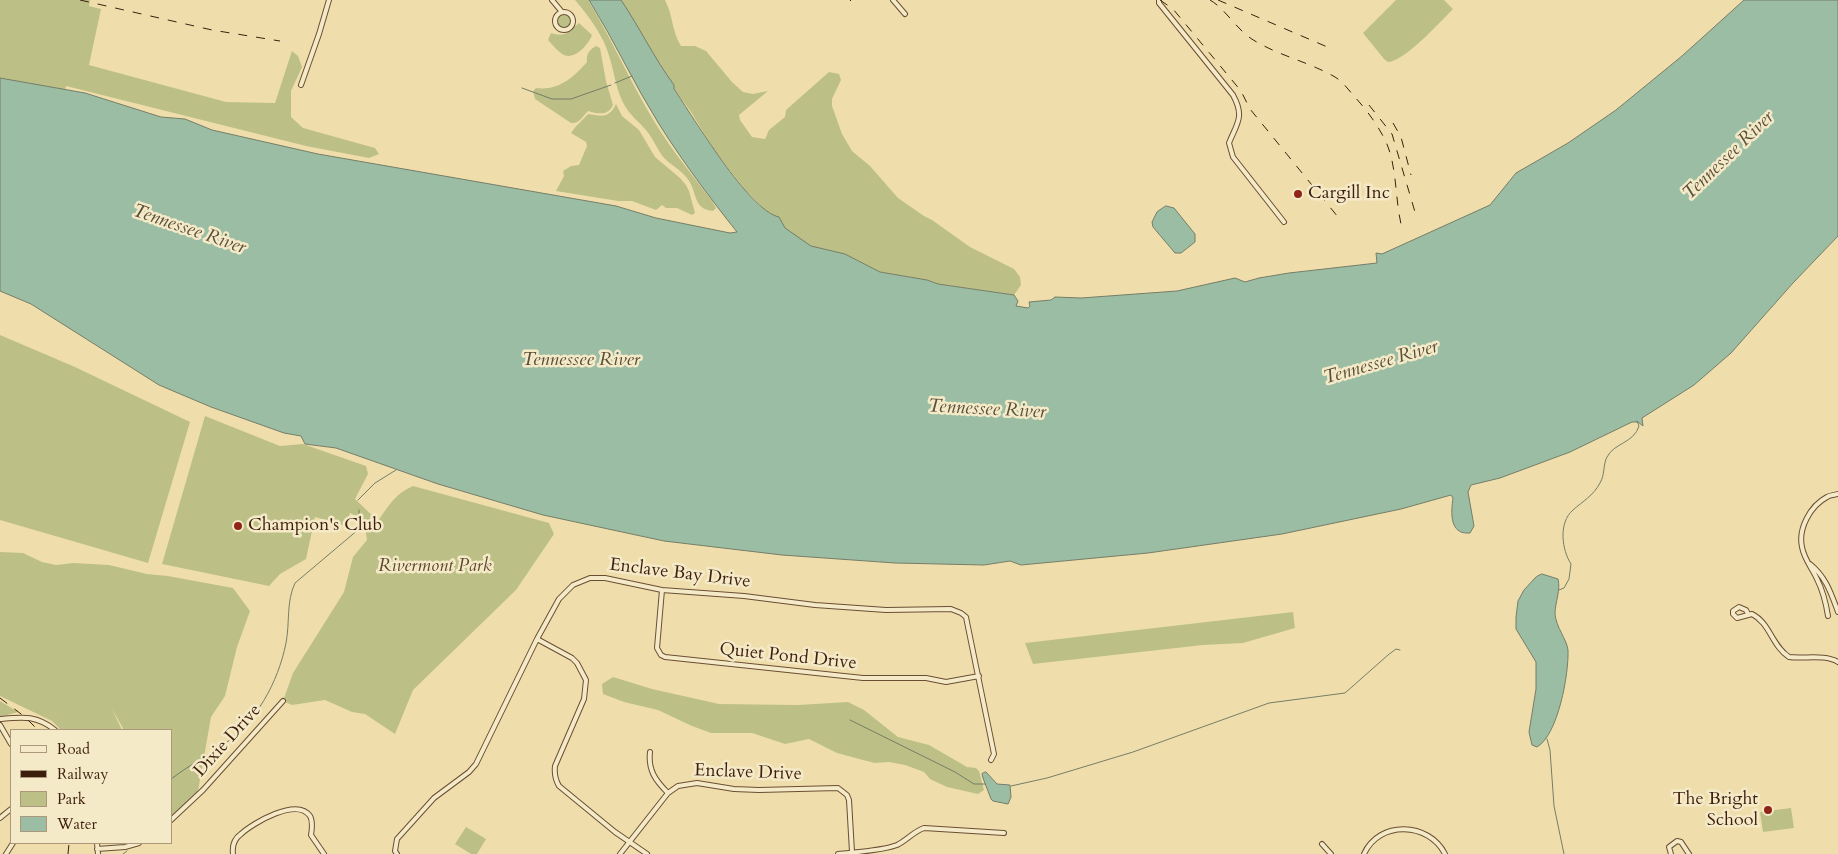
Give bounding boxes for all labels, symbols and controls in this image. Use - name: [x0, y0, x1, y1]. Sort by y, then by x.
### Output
- water label: Tennessee River: [1679, 107, 1779, 205]
- place label: Cargill Inc: [1308, 183, 1390, 205]
- marker: Cargill Inc: [1292, 188, 1304, 200]
- water label: Tennessee River: [129, 200, 249, 260]
- water label: Tennessee River: [1321, 336, 1441, 390]
- water label: Tennessee River: [522, 350, 640, 372]
- water label: Tennessee River: [927, 396, 1047, 424]
- place label: Champion's Club: [248, 515, 382, 537]
- marker: Champion's Club: [232, 520, 244, 532]
- street label: Enclave Bay Drive: [608, 555, 752, 593]
- park label: Rivermont Park: [378, 556, 492, 578]
- street label: Quiet Pond Drive: [718, 639, 858, 675]
- street label: Dixie Drive: [190, 700, 266, 782]
- legend: [10, 729, 172, 844]
- text: Road: [57, 739, 90, 759]
- street label: Enclave Drive: [694, 760, 802, 786]
- text: Railway: [57, 764, 108, 784]
- text: Park: [57, 789, 86, 809]
- place label: The Bright School: [1672, 789, 1758, 832]
- marker: The Bright School: [1762, 804, 1774, 816]
- text: Water: [57, 814, 97, 834]

